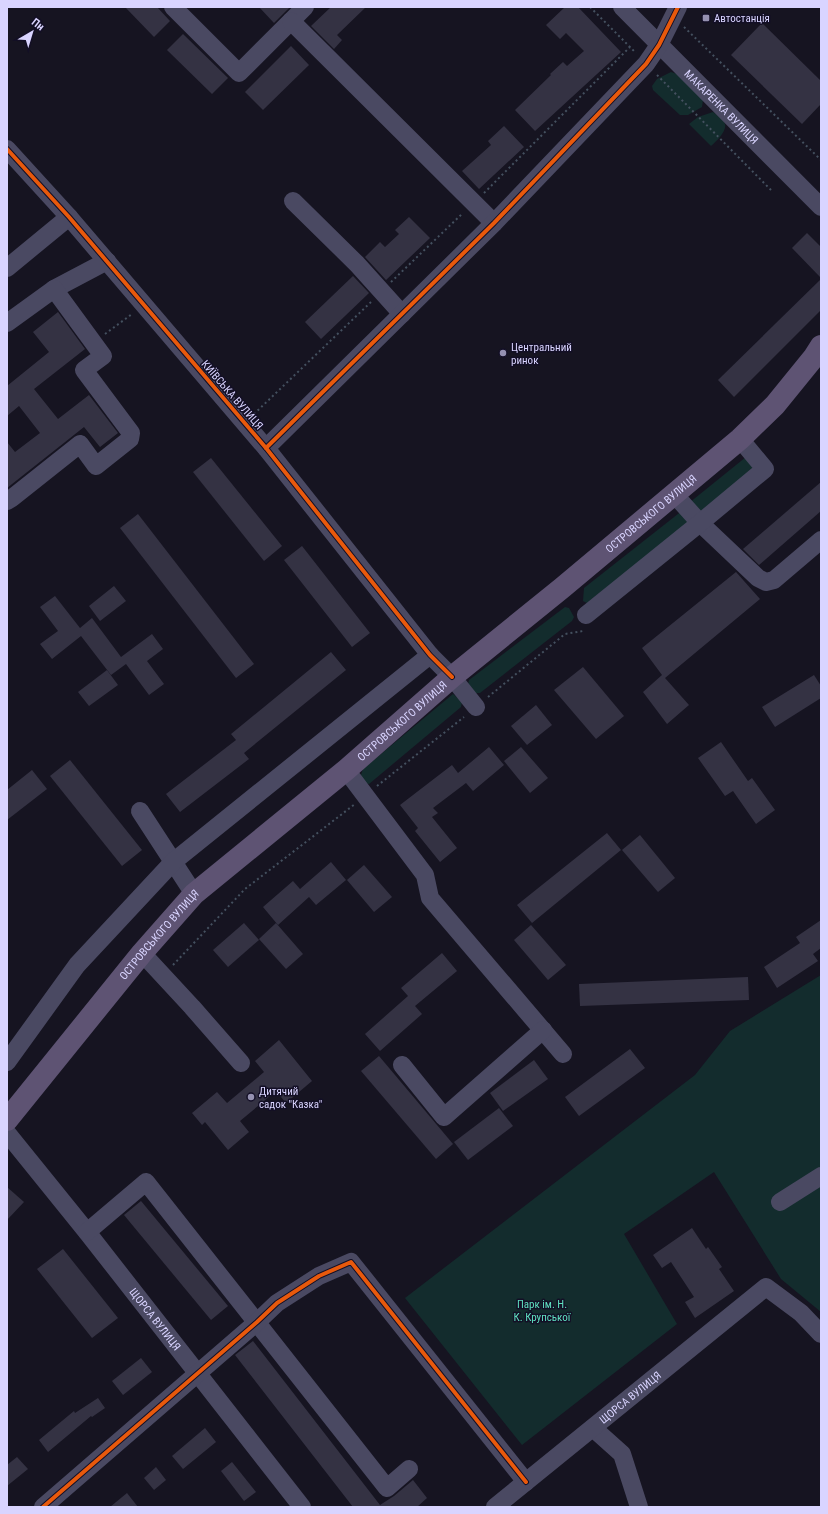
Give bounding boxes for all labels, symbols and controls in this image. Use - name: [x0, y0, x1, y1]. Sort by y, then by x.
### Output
- north arrow: [12, 12, 52, 52]
- place label: Автостанція: [714, 12, 770, 25]
- marker: Автостанція: [701, 13, 711, 23]
- text: Пн: [29, 16, 47, 33]
- street label: МАКАРЕНКА ВУЛИЦЯ: [682, 67, 761, 147]
- place label: Центральний ринок: [511, 341, 572, 367]
- marker: Центральний ринок: [498, 348, 508, 358]
- street label: КИЇВСЬКА ВУЛИЦЯ: [198, 358, 266, 432]
- street label: ОСТРОВСЬКОГО ВУЛИЦЯ: [603, 472, 699, 555]
- street label: ОСТРОВСЬКОГО ВУЛИЦЯ: [355, 678, 449, 764]
- street label: ОСТРОВСЬКОГО ВУЛИЦЯ: [117, 886, 201, 982]
- place label: Дитячий садок "Казка": [259, 1085, 322, 1111]
- marker: Дитячий садок "Казка": [246, 1092, 256, 1102]
- street label: ЩОРСА ВУЛИЦЯ: [127, 1285, 184, 1353]
- park label: Парк ім. Н. К. Крупської: [514, 1298, 572, 1324]
- street label: ЩОРСА ВУЛИЦЯ: [597, 1368, 664, 1426]

